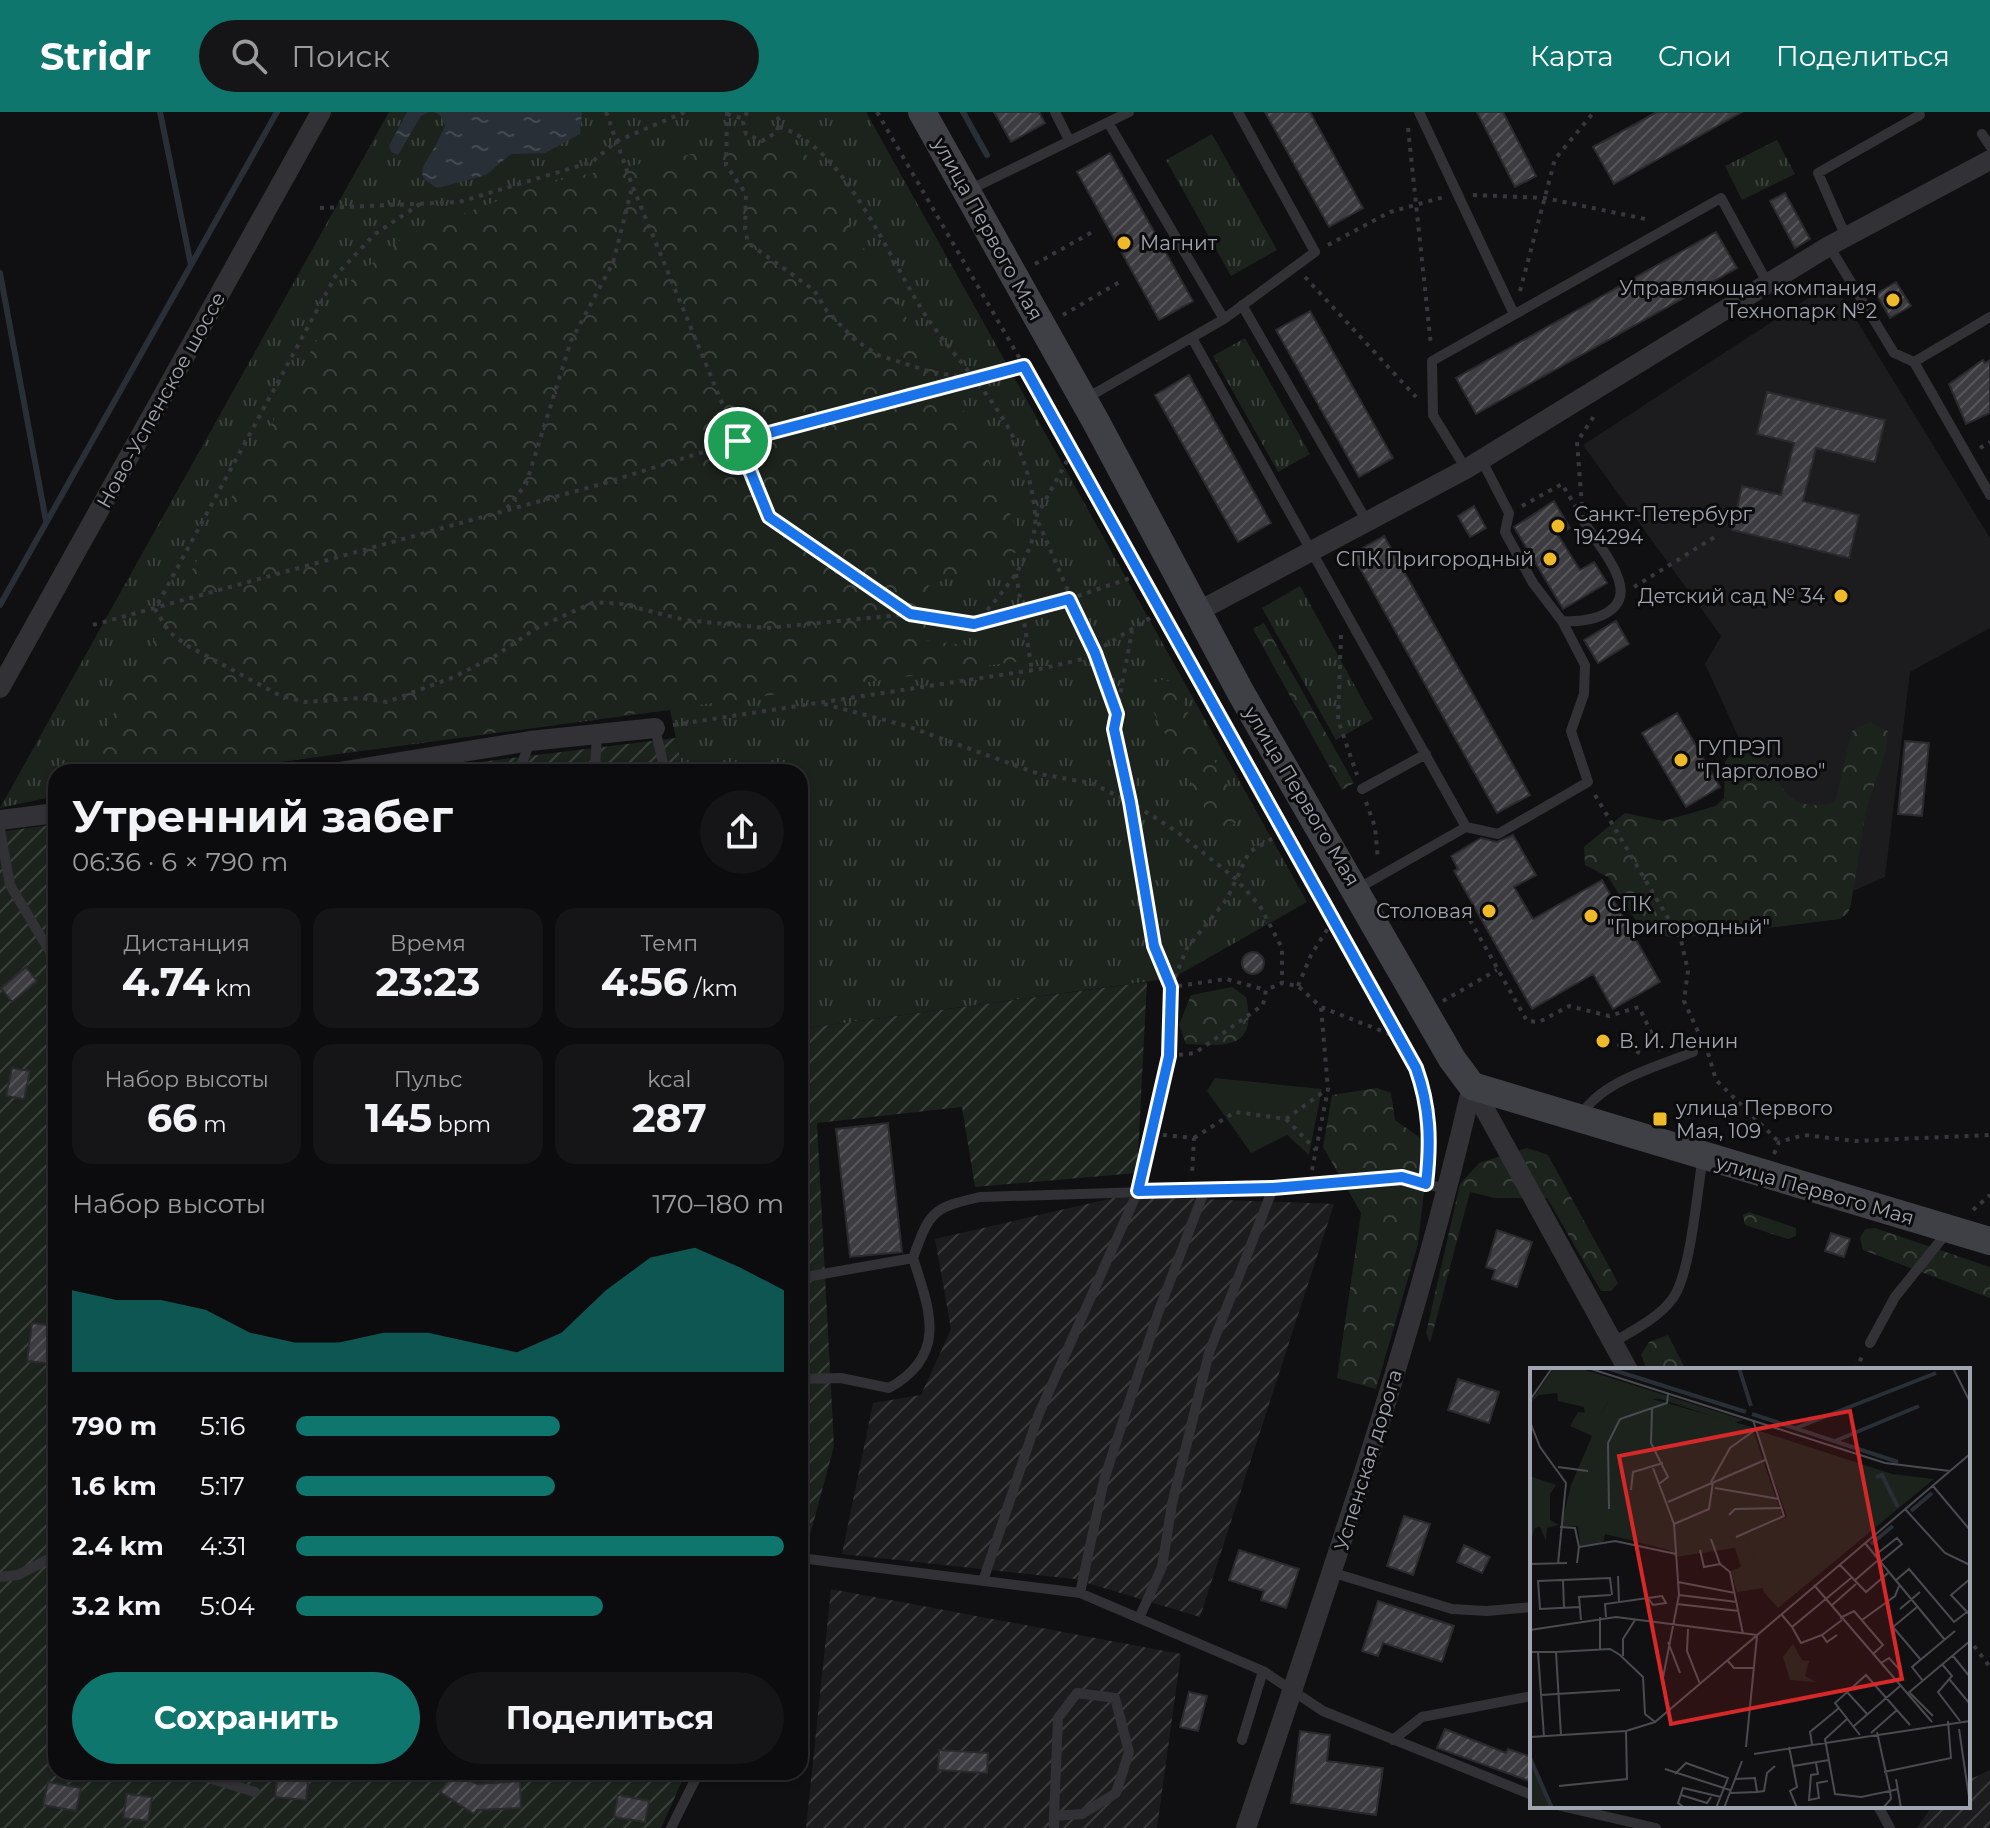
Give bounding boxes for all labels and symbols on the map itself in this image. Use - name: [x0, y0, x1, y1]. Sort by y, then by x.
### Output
- street label: улица Первого Мая: [927, 133, 1048, 325]
- place label: Магнит: [1140, 231, 1218, 255]
- marker: Магнит: [1115, 234, 1133, 252]
- place label: Управляющая компания Технопарк №2: [1619, 276, 1877, 323]
- street label: Ново-Успенское шоссе: [92, 288, 230, 512]
- marker: Управляющая компания Технопарк №2: [1884, 291, 1902, 309]
- pin: [704, 407, 772, 475]
- place label: Санкт-Петербург 194294: [1574, 502, 1753, 549]
- marker: Санкт-Петербург 194294: [1549, 517, 1567, 535]
- place label: СПК Пригородный: [1336, 547, 1534, 571]
- marker: СПК Пригородный: [1541, 550, 1559, 568]
- place label: Детский сад № 34: [1638, 584, 1825, 608]
- marker: Детский сад № 34: [1832, 587, 1850, 605]
- street label: улица Первого Мая: [1238, 701, 1365, 890]
- place label: ГУПРЭП "Парголово": [1697, 736, 1825, 783]
- marker: ГУПРЭП "Парголово": [1672, 751, 1690, 769]
- place label: СПК "Пригородный": [1607, 892, 1770, 939]
- place label: Столовая: [1376, 899, 1473, 923]
- marker: Столовая: [1480, 902, 1498, 920]
- marker: СПК "Пригородный": [1582, 907, 1600, 925]
- place label: В. И. Ленин: [1619, 1029, 1738, 1053]
- marker: В. И. Ленин: [1594, 1032, 1612, 1050]
- place label: улица Первого Мая, 109: [1675, 1096, 1833, 1143]
- marker: улица Первого Мая, 109: [1651, 1110, 1669, 1128]
- street label: улица Первого Мая: [1712, 1150, 1917, 1230]
- street label: Успенская дорога: [1329, 1367, 1407, 1553]
- inset map: [1530, 1368, 1970, 1808]

